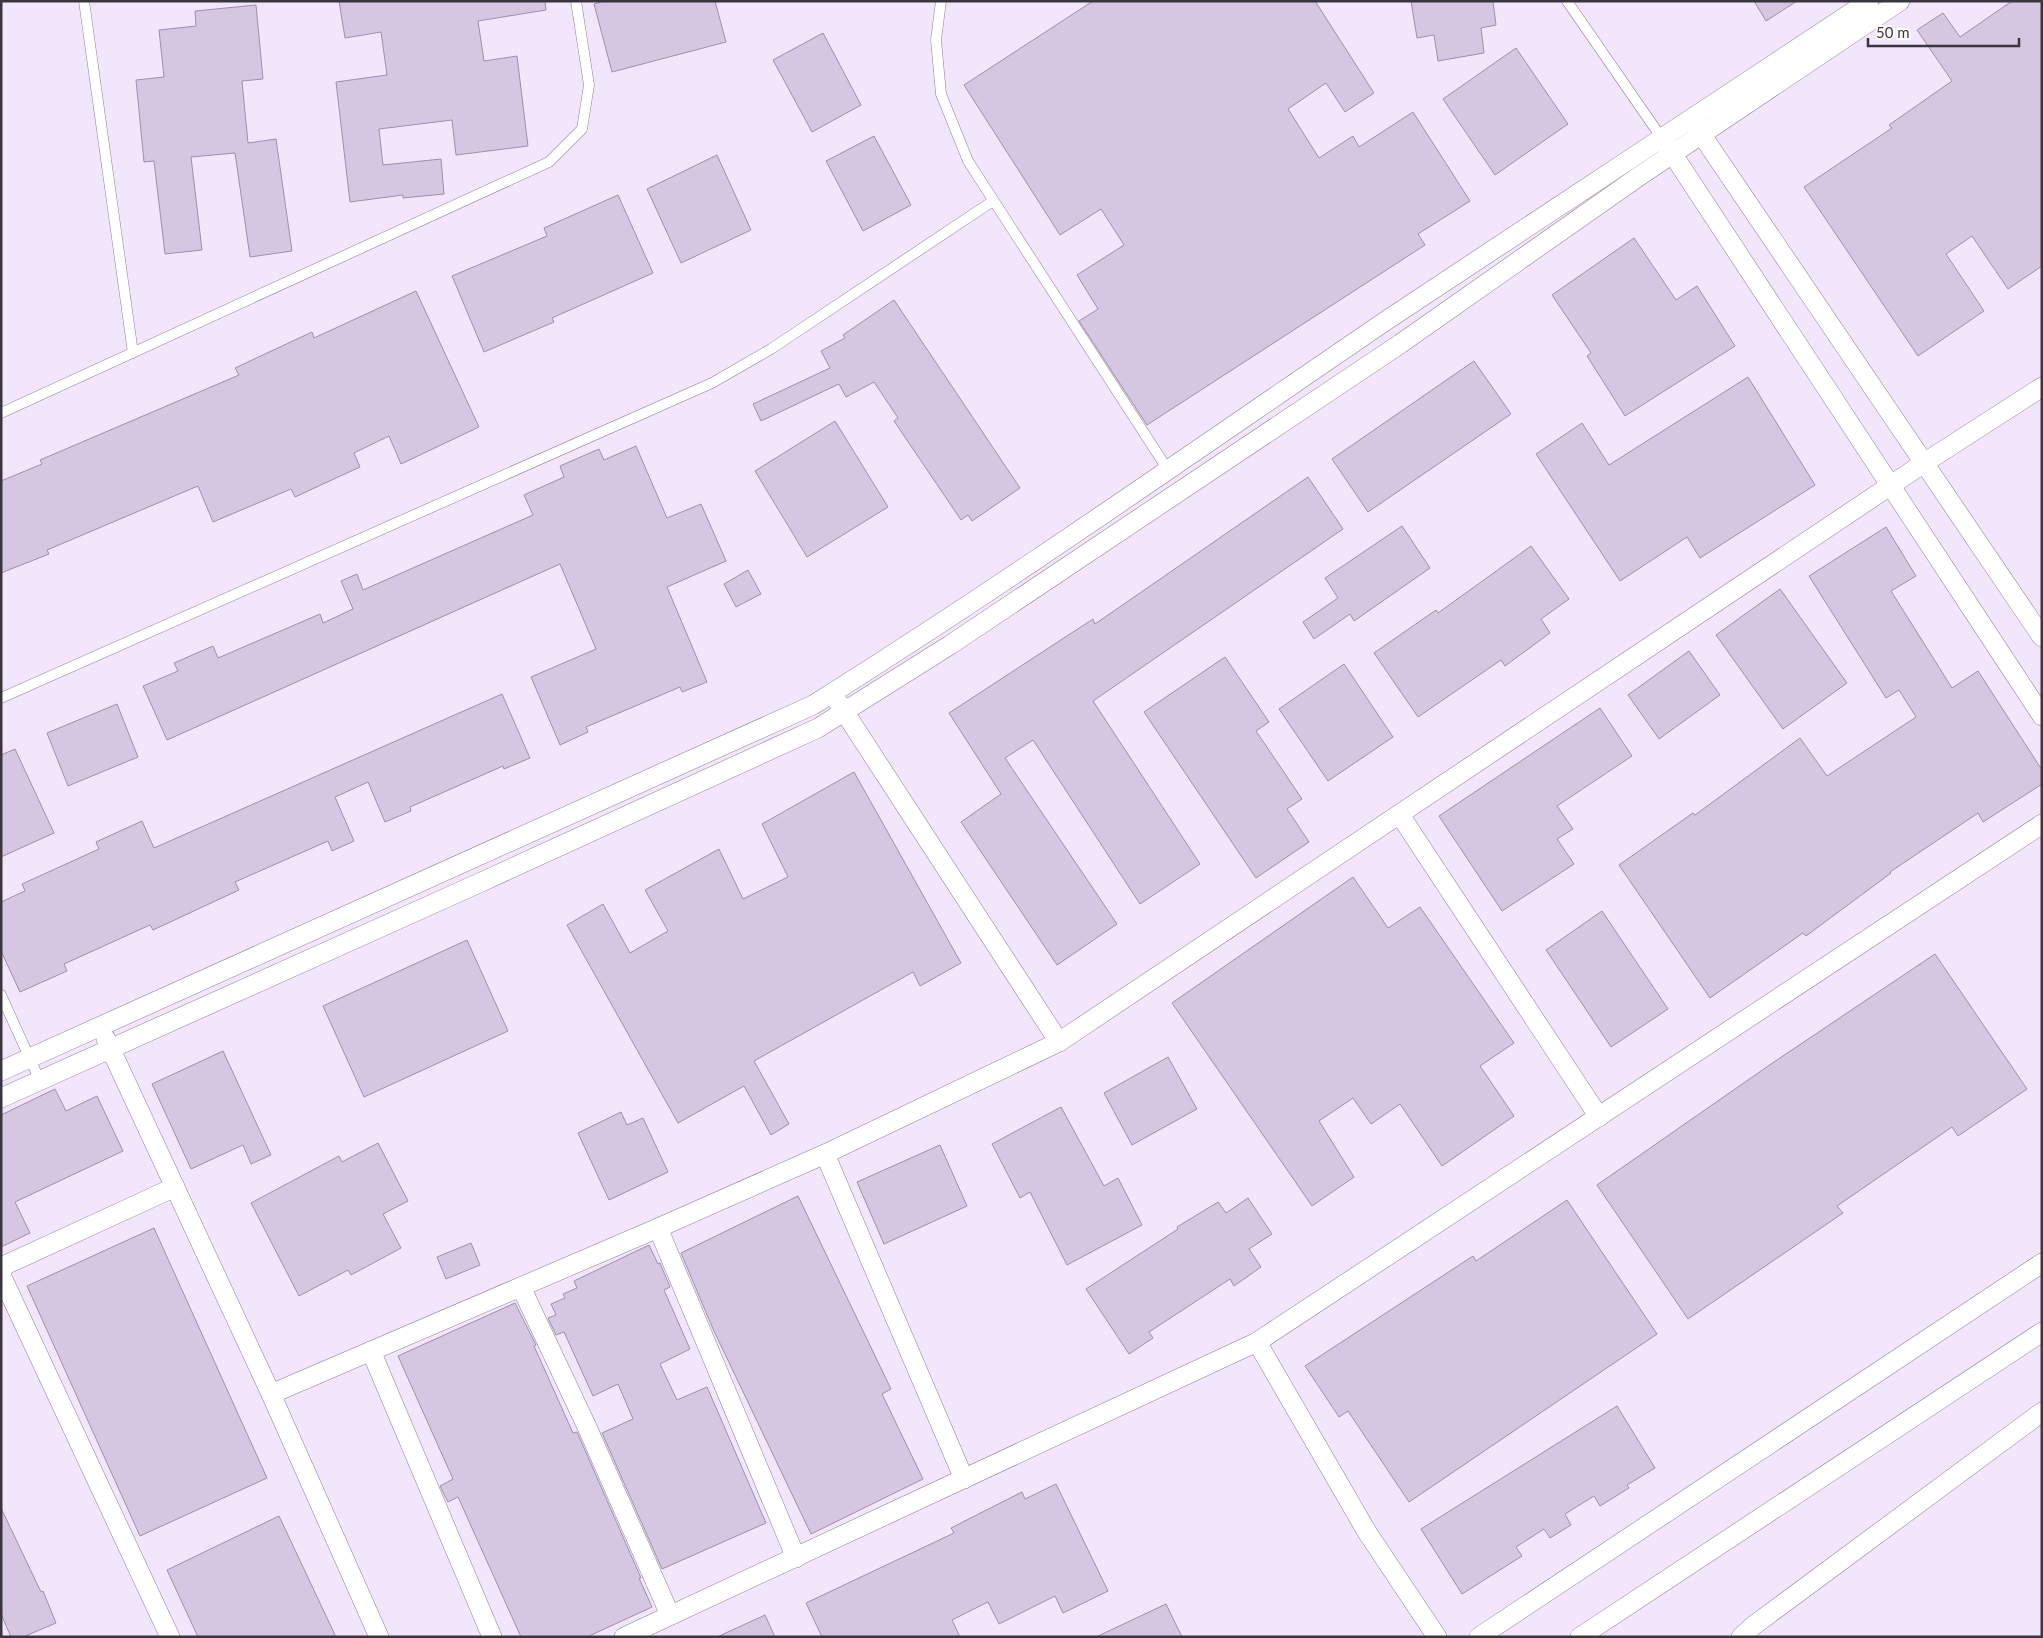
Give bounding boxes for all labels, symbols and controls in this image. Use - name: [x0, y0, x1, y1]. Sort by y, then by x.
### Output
- scale bar: [1868, 15, 2019, 47]
- text: 50 m: [1876, 23, 1910, 41]

